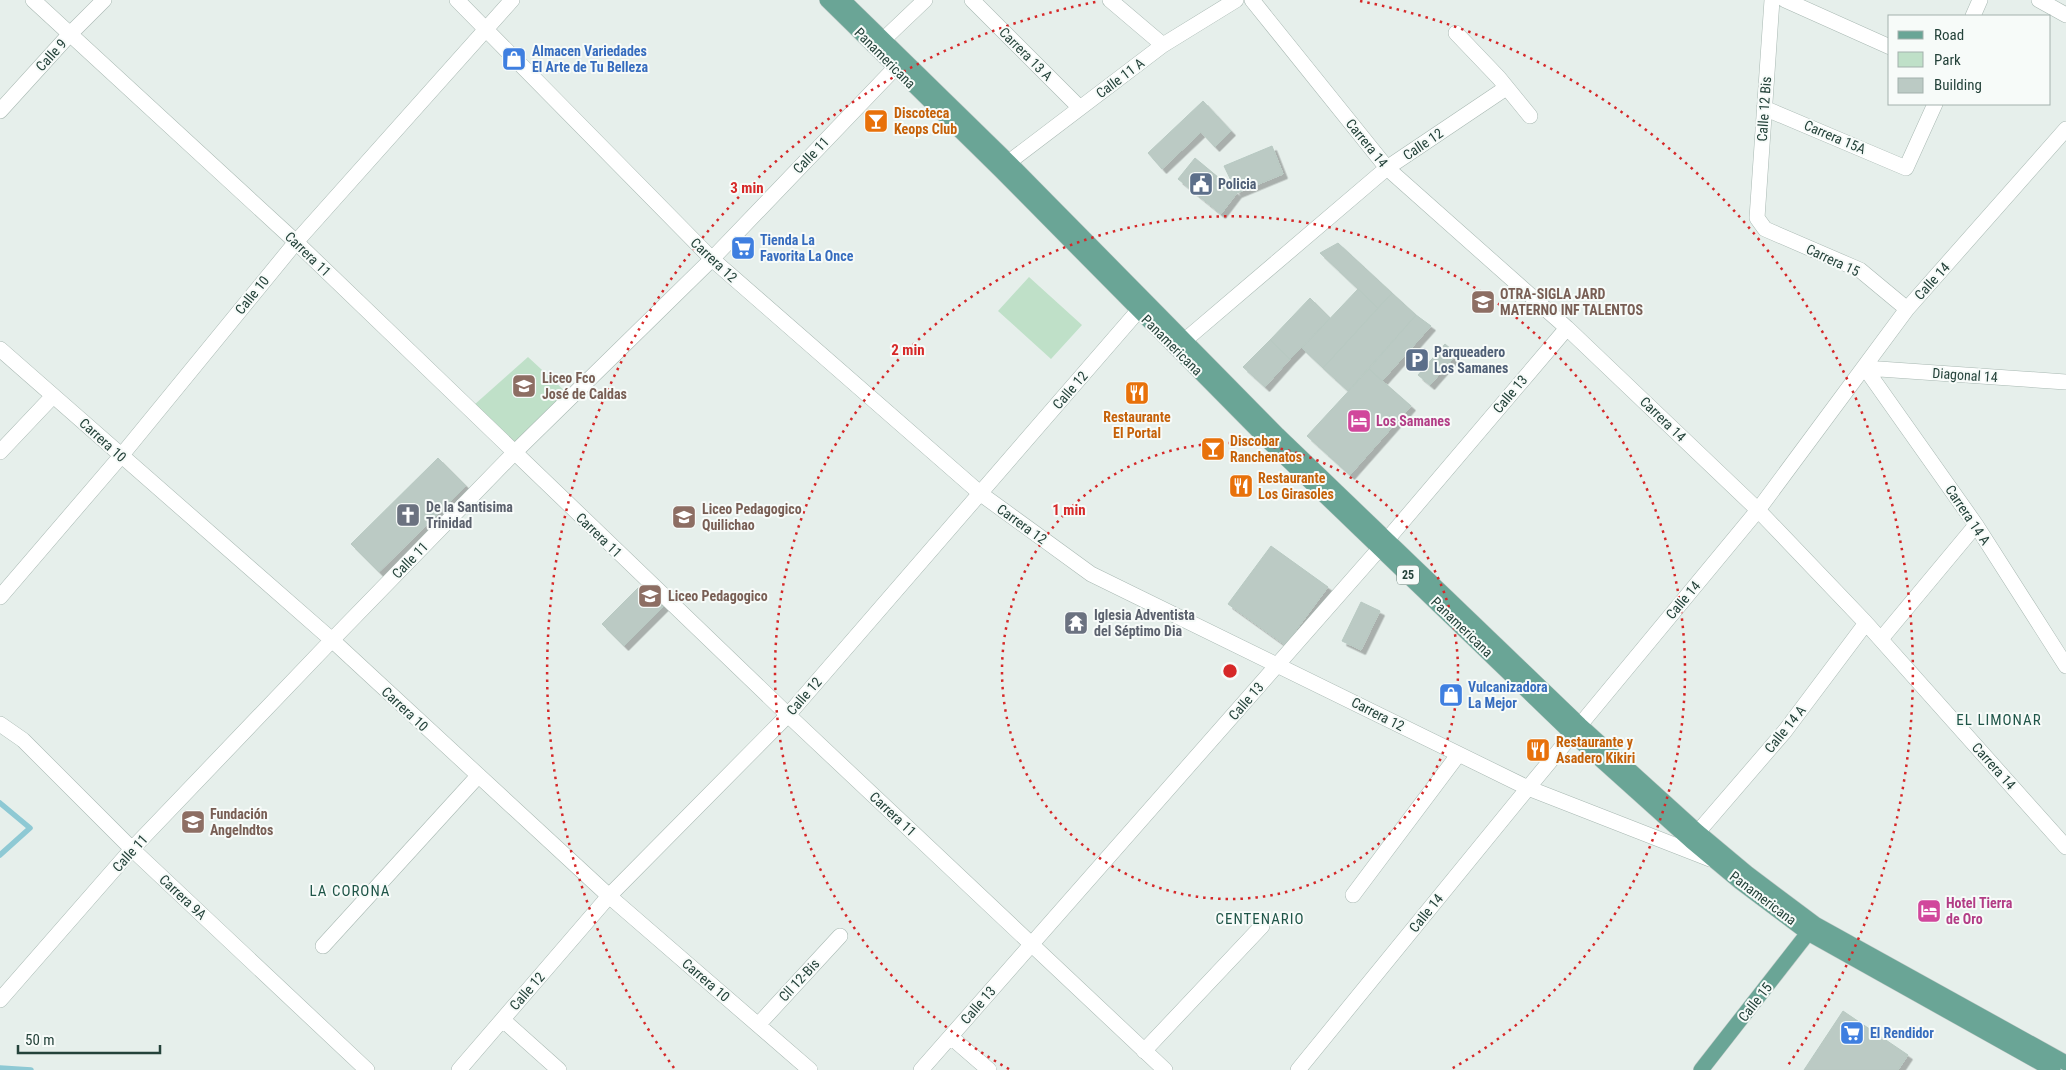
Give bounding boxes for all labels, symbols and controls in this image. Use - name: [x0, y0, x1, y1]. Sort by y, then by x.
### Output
- legend: [1888, 15, 2051, 105]
- street label: Panamericana: [851, 24, 919, 92]
- street label: Carrera 13 A: [996, 24, 1056, 84]
- text: Road: [1934, 26, 1964, 44]
- street label: Calle 9: [32, 36, 70, 74]
- place label: Almacen Variedades El Arte de Tu Belleza: [532, 43, 649, 75]
- shop icon: Almacen Variedades El Arte de Tu Belleza: [501, 46, 527, 72]
- text: Park: [1934, 51, 1961, 69]
- street label: Calle 11 A: [1093, 55, 1147, 101]
- street label: Calle 12 Bis: [1754, 76, 1774, 142]
- text: Building: [1934, 76, 1982, 94]
- place label: Discoteca Keops Club: [894, 105, 957, 137]
- bar icon: Discoteca Keops Club: [863, 108, 889, 134]
- street label: Carrera 14: [1343, 116, 1391, 170]
- street label: Carrera 15A: [1802, 117, 1868, 157]
- street label: Calle 12: [1400, 125, 1446, 163]
- street label: Calle 11: [790, 133, 832, 177]
- public building icon: Policia: [1188, 171, 1214, 197]
- place label: Policia: [1218, 176, 1257, 192]
- text: 3 min: [730, 179, 764, 197]
- street label: Carrera 11: [282, 228, 334, 280]
- place label: Tienda La Favorita La Once: [760, 232, 854, 264]
- street label: Carrera 12: [688, 235, 740, 285]
- supermarket icon: Tienda La Favorita La Once: [730, 235, 756, 261]
- street label: Carrera 15: [1804, 241, 1862, 279]
- street label: Calle 14: [1911, 259, 1953, 303]
- street label: Calle 10: [232, 273, 272, 317]
- place label: OTRA-SIGLA JARD MATERNO INF TALENTOS: [1500, 286, 1644, 318]
- school or university icon: OTRA-SIGLA JARD MATERNO INF TALENTOS: [1470, 289, 1496, 315]
- street label: Panamericana: [1138, 311, 1206, 379]
- text: 2 min: [891, 341, 925, 359]
- place label: Parqueadero Los Samanes: [1434, 344, 1508, 376]
- parking icon: Parqueadero Los Samanes: [1404, 347, 1430, 373]
- street label: Diagonal 14: [1932, 365, 1998, 385]
- street label: Calle 12: [1049, 368, 1091, 412]
- place label: Liceo Fco José de Caldas: [542, 370, 627, 402]
- street label: Calle 13: [1490, 372, 1530, 416]
- school or university icon: Liceo Fco José de Caldas: [511, 373, 537, 399]
- restaurant icon: Restaurante El Portal: [1124, 380, 1150, 406]
- street label: Carrera 14: [1637, 393, 1689, 445]
- hotel icon: Los Samanes: [1346, 408, 1372, 434]
- place label: Restaurante El Portal: [1103, 409, 1171, 441]
- place label: Los Samanes: [1376, 413, 1450, 429]
- street label: Carrera 10: [76, 415, 130, 465]
- place label: Discobar Ranchenatos: [1230, 433, 1302, 465]
- bar icon: Discobar Ranchenatos: [1200, 436, 1226, 462]
- place label: Restaurante Los Girasoles: [1258, 470, 1334, 502]
- restaurant icon: Restaurante Los Girasoles: [1228, 473, 1254, 499]
- street label: Carrera 14 A: [1942, 482, 1994, 548]
- place label: De la Santisima Trinidad: [426, 499, 513, 531]
- place label: Liceo Pedagogico Quilichao: [702, 501, 802, 533]
- street label: Carrera 12: [994, 501, 1050, 547]
- text: 1 min: [1052, 501, 1086, 519]
- church icon: De la Santisima Trinidad: [395, 502, 421, 528]
- school or university icon: Liceo Pedagogico Quilichao: [671, 504, 697, 530]
- street label: Carrera 11: [573, 509, 625, 561]
- street label: Calle 11: [389, 538, 431, 582]
- road number: 25: [1397, 566, 1419, 584]
- street label: Calle 14: [1663, 578, 1704, 622]
- school or university icon: Liceo Pedagogico: [637, 583, 663, 609]
- place label: Liceo Pedagogico: [668, 588, 768, 604]
- street label: Panamericana: [1428, 594, 1496, 660]
- place label: Iglesia Adventista del Séptimo Dia: [1094, 607, 1195, 639]
- temple icon: Iglesia Adventista del Séptimo Dia: [1063, 610, 1089, 636]
- centre of rings: [1221, 662, 1239, 680]
- street label: Calle 12: [783, 674, 825, 718]
- street label: Calle 13: [1225, 679, 1267, 723]
- place label: Vulcanizadora La Mejor: [1468, 679, 1548, 711]
- shop icon: Vulcanizadora La Mejor: [1438, 682, 1464, 708]
- street label: Carrera 10: [379, 684, 431, 734]
- street label: Carrera 12: [1349, 694, 1407, 734]
- street label: Calle 14 A: [1761, 702, 1809, 756]
- district label: EL LIMONAR: [1956, 711, 2042, 729]
- place label: Restaurante y Asadero Kikiri: [1556, 734, 1635, 766]
- restaurant icon: Restaurante y Asadero Kikiri: [1525, 737, 1551, 763]
- street label: Carrera 14: [1969, 739, 2019, 793]
- street label: Carrera 11: [867, 789, 919, 839]
- place label: Fundación Angelndtos: [210, 806, 273, 838]
- school or university icon: Fundación Angelndtos: [180, 809, 206, 835]
- street label: Calle 11: [109, 831, 151, 875]
- street label: Panamericana: [1727, 868, 1799, 928]
- street label: Carrera 9A: [156, 871, 210, 923]
- district label: LA CORONA: [310, 882, 390, 900]
- street label: Calle 14: [1406, 891, 1446, 935]
- place label: Hotel Tierra de Oro: [1946, 895, 2013, 927]
- hotel icon: Hotel Tierra de Oro: [1916, 898, 1942, 924]
- district label: CENTENARIO: [1215, 910, 1305, 928]
- street label: Carrera 10: [679, 955, 733, 1005]
- street label: Cll 12-Bis: [775, 955, 823, 1005]
- street label: Calle 12: [506, 969, 548, 1013]
- street label: Calle 15: [1735, 979, 1775, 1025]
- street label: Calle 13: [957, 983, 999, 1027]
- supermarket icon: El Rendidor: [1839, 1020, 1865, 1046]
- scale bar: [18, 1022, 160, 1054]
- place label: El Rendidor: [1870, 1025, 1934, 1041]
- text: 50 m: [25, 1031, 55, 1049]

